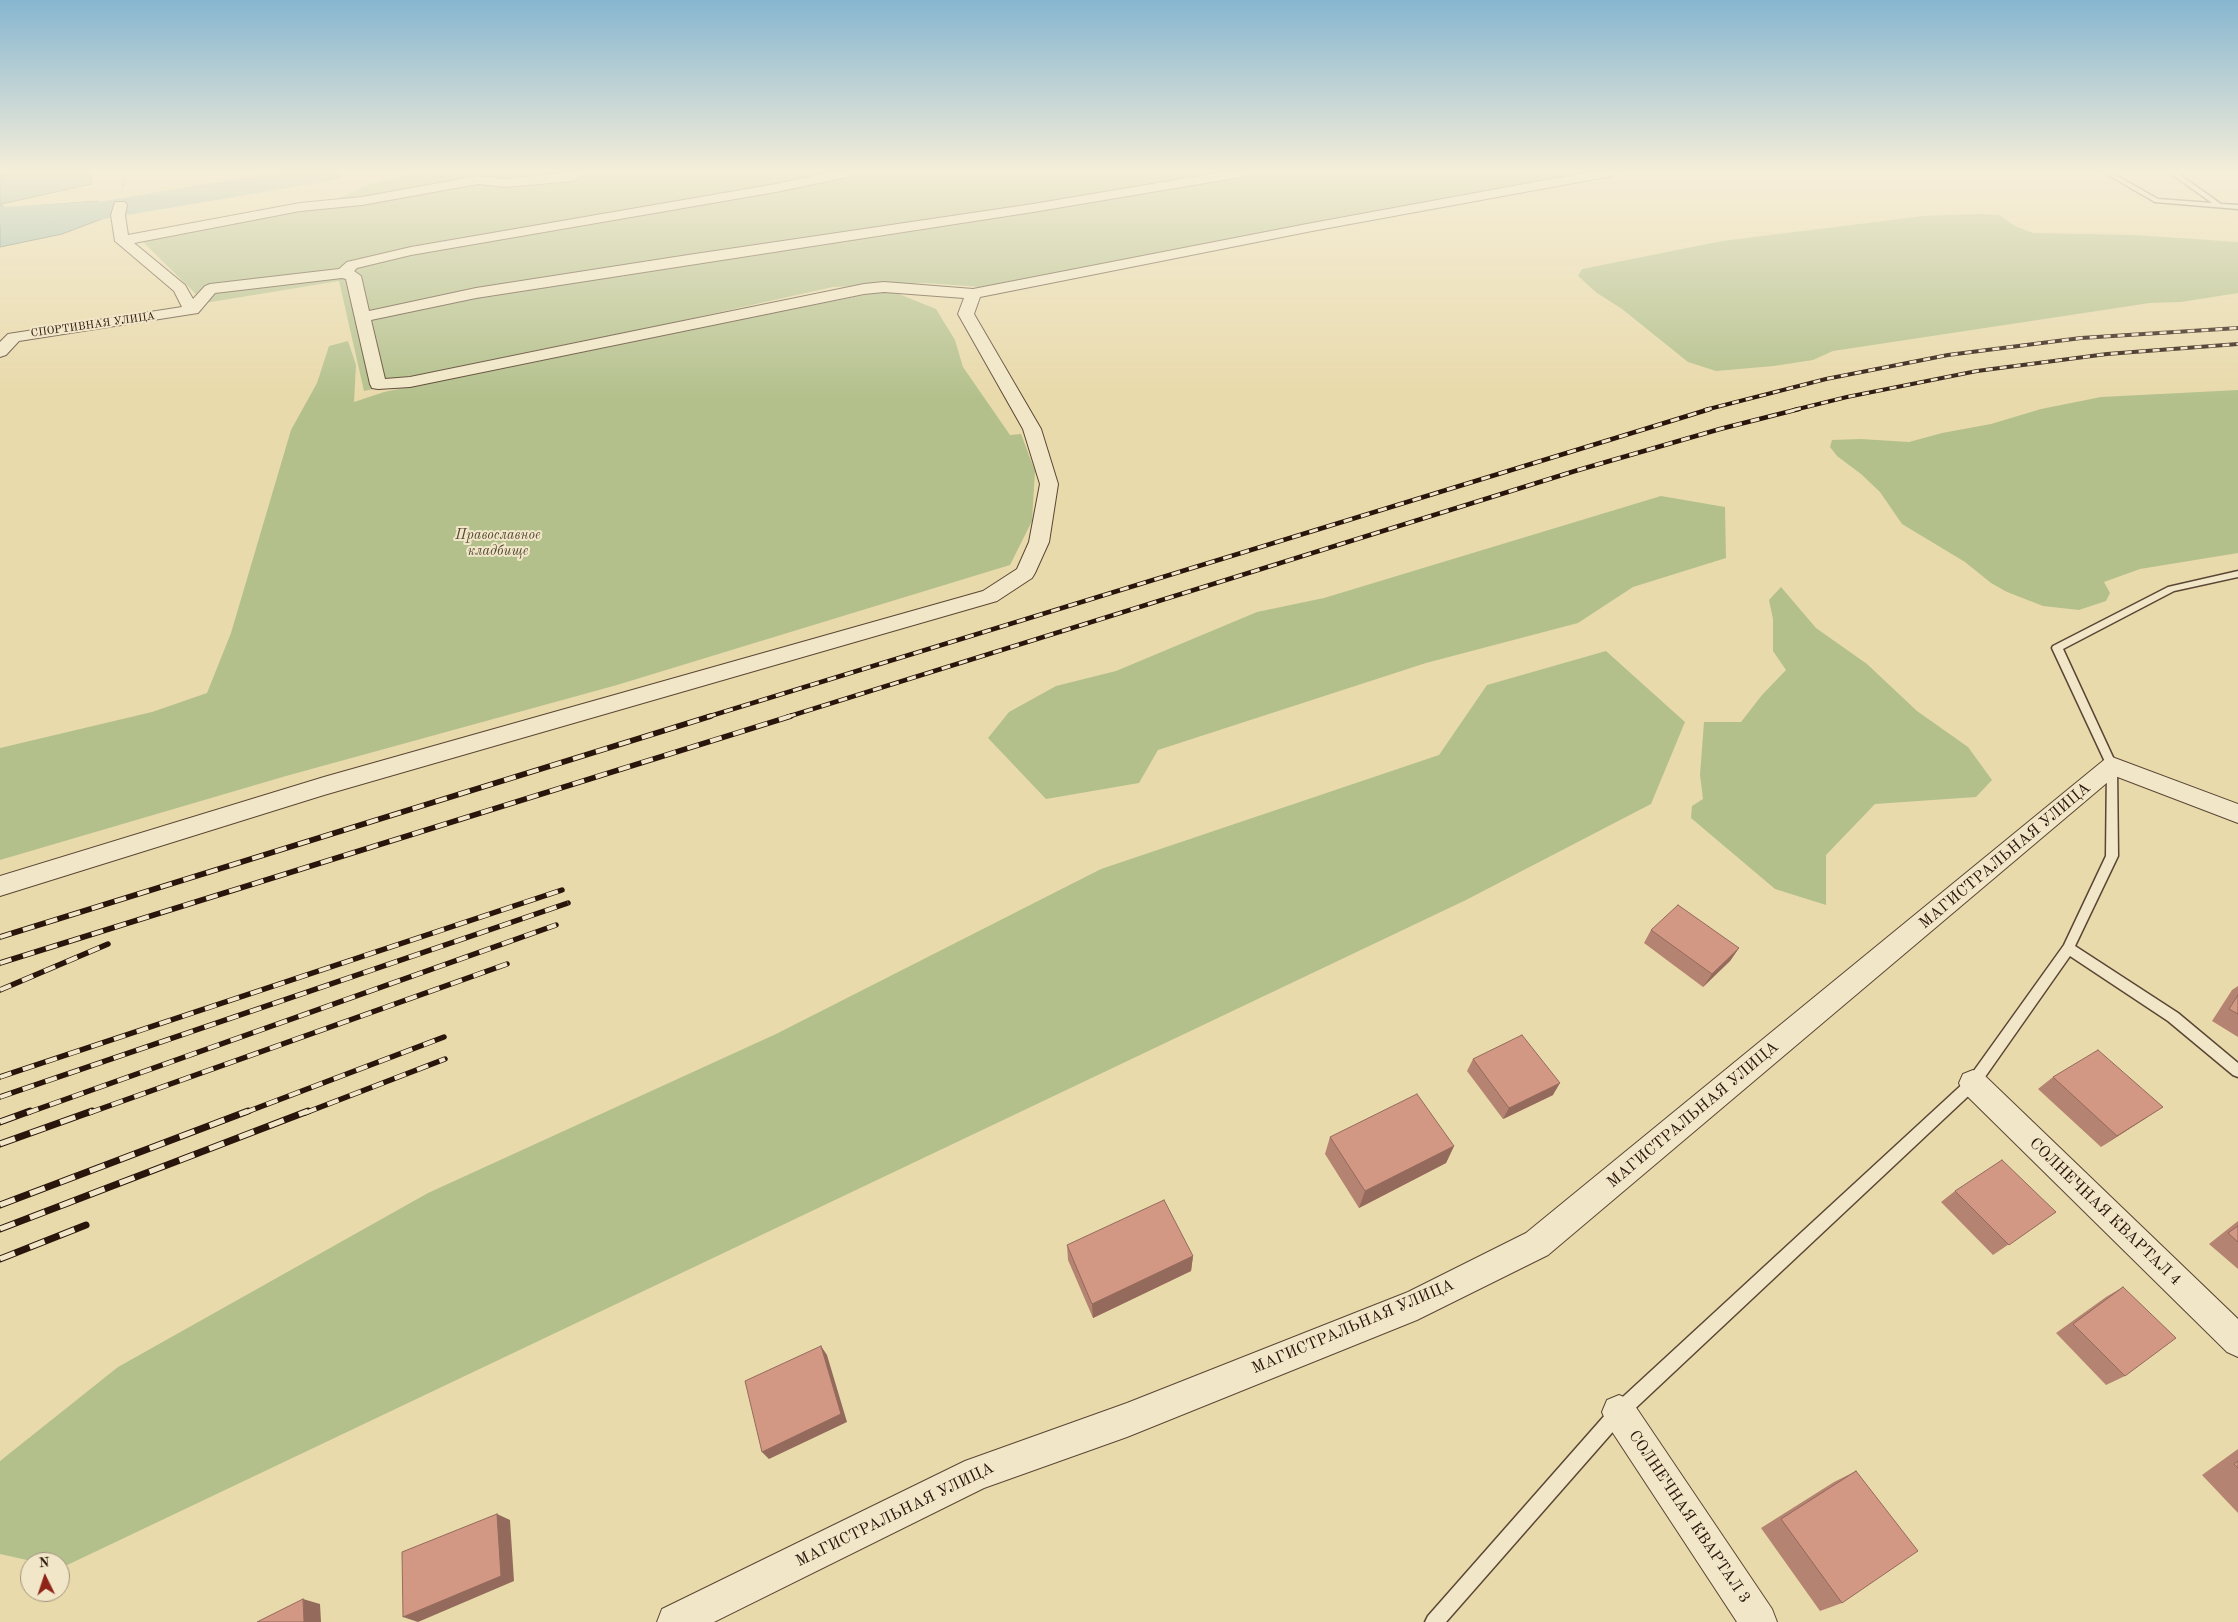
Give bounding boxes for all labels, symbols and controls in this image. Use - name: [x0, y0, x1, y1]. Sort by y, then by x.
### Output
- street label: СПОРТИВНАЯ УЛИЦА: [30, 310, 156, 340]
- park label: Православное кладбище: [455, 527, 541, 560]
- street label: МАГИСТРАЛЬНАЯ УЛИЦА: [1915, 779, 2095, 933]
- street label: МАГИСТРАЛЬНАЯ УЛИЦА: [1603, 1038, 1783, 1192]
- street label: СОЛНЕЧНАЯ КВАРТАЛ 4: [2025, 1134, 2185, 1290]
- street label: МАГИСТРАЛЬНАЯ УЛИЦА: [1249, 1276, 1457, 1378]
- street label: СОЛНЕЧНАЯ КВАРТАЛ 3: [1624, 1427, 1754, 1607]
- street label: МАГИСТРАЛЬНАЯ УЛИЦА: [793, 1459, 997, 1571]
- north arrow: [20, 1552, 70, 1602]
- text: N: [38, 1556, 50, 1570]

